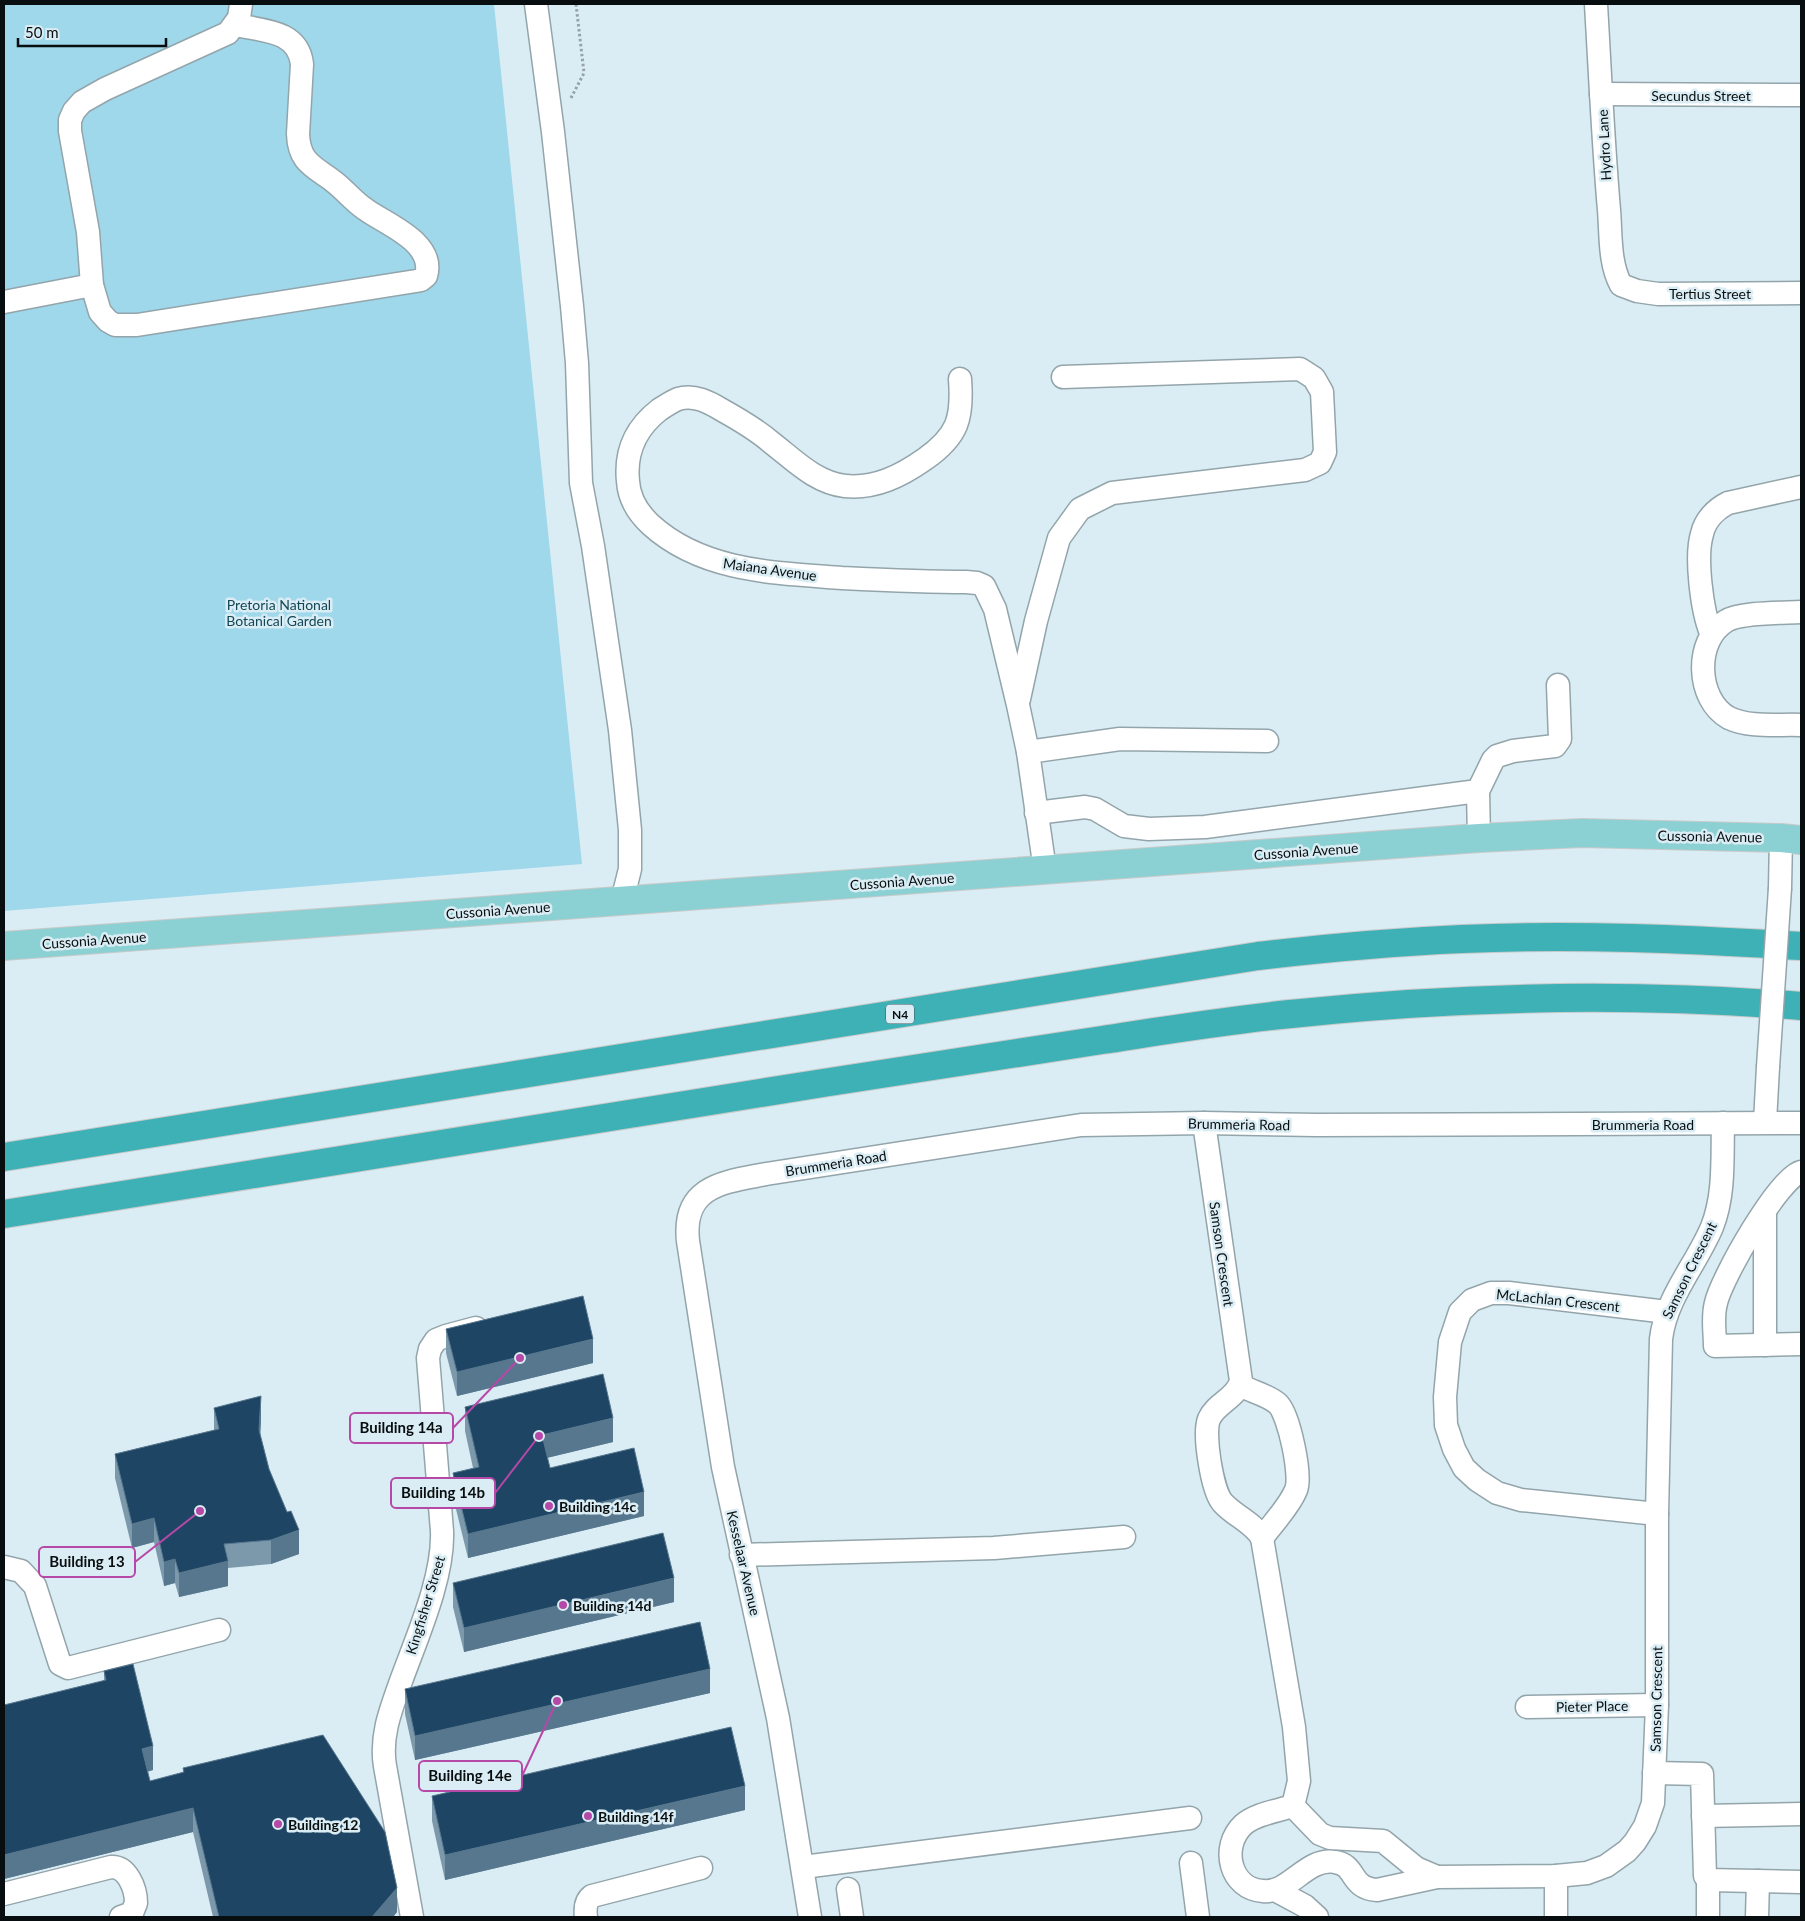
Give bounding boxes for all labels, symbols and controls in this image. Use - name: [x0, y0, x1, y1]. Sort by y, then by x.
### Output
- scale bar: [18, 15, 165, 47]
- text: 50 m: [25, 23, 59, 41]
- street label: Secundus Street: [1651, 87, 1751, 104]
- street label: Hydro Lane: [1594, 109, 1614, 181]
- street label: Tertius Street: [1669, 285, 1751, 302]
- street label: Maiana Avenue: [722, 554, 818, 584]
- park label: Pretoria National Botanical Garden: [226, 596, 332, 629]
- street label: Cussonia Avenue: [1658, 827, 1762, 845]
- street label: Cussonia Avenue: [1253, 839, 1359, 863]
- street label: Cussonia Avenue: [849, 869, 955, 893]
- street label: Cussonia Avenue: [445, 898, 551, 922]
- street label: Cussonia Avenue: [41, 928, 147, 952]
- road number: N4: [886, 1004, 914, 1024]
- street label: Brummeria Road: [1188, 1115, 1290, 1133]
- street label: Brummeria Road: [1592, 1116, 1694, 1133]
- street label: Brummeria Road: [784, 1147, 888, 1179]
- street label: Samson Crescent: [1206, 1201, 1238, 1307]
- street label: Samson Crescent: [1658, 1219, 1720, 1321]
- street label: McLachlan Crescent: [1495, 1285, 1621, 1315]
- callout: Building 14a: [350, 1413, 453, 1443]
- text: Building 14a: [359, 1418, 443, 1436]
- callout: Building 14b: [391, 1478, 495, 1508]
- text: Building 14b: [401, 1483, 485, 1501]
- place label: Building 14c: [559, 1498, 636, 1515]
- marker: Building 14c: [543, 1500, 555, 1512]
- street label: Kesselaar Avenue: [724, 1509, 764, 1617]
- callout: Building 13: [39, 1547, 135, 1577]
- text: Building 13: [49, 1552, 125, 1570]
- street label: Kingfisher Street: [402, 1554, 448, 1656]
- place label: Building 14d: [573, 1597, 651, 1614]
- marker: Building 14d: [557, 1599, 569, 1611]
- street label: Samson Crescent: [1647, 1646, 1665, 1752]
- street label: Pieter Place: [1556, 1697, 1628, 1715]
- callout: Building 14e: [419, 1761, 522, 1791]
- text: Building 14e: [428, 1766, 512, 1784]
- place label: Building 14f: [598, 1808, 673, 1825]
- marker: Building 14f: [582, 1810, 594, 1822]
- place label: Building 12: [288, 1816, 358, 1833]
- marker: Building 12: [272, 1818, 284, 1830]

